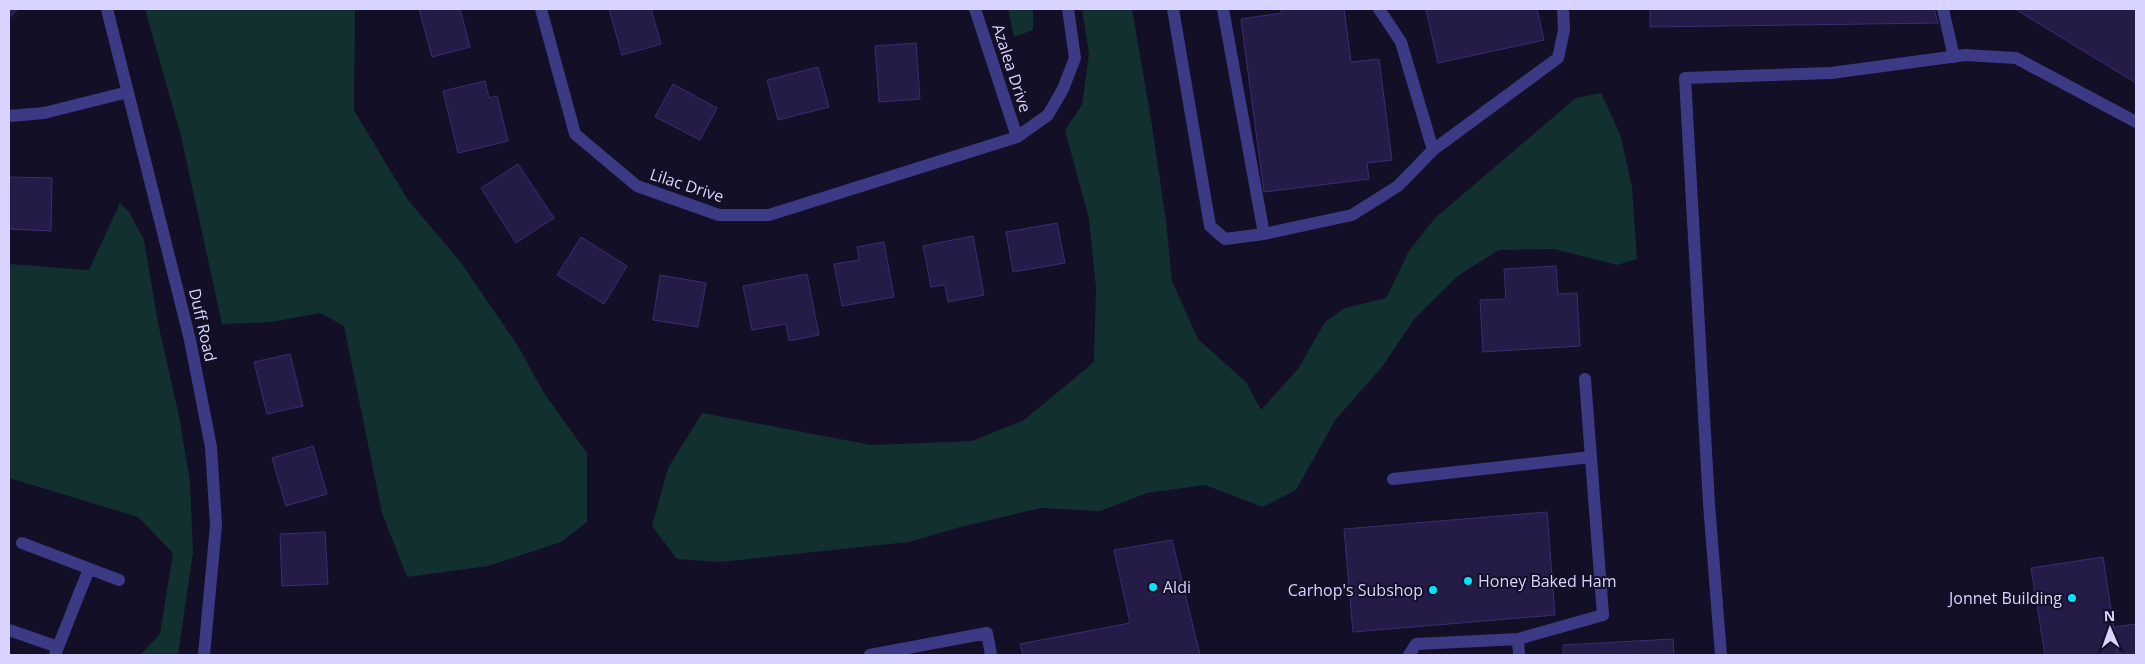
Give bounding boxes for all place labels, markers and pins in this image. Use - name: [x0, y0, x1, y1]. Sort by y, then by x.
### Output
- place label: Honey Baked Ham: [1478, 570, 1616, 592]
- marker: Honey Baked Ham: [1462, 575, 1474, 587]
- place label: Aldi: [1163, 576, 1191, 598]
- place label: Carhop's Subshop: [1288, 579, 1423, 601]
- marker: Aldi: [1147, 581, 1159, 593]
- marker: Carhop's Subshop: [1427, 584, 1439, 596]
- place label: Jonnet Building: [1947, 587, 2062, 609]
- marker: Jonnet Building: [2066, 592, 2078, 604]

